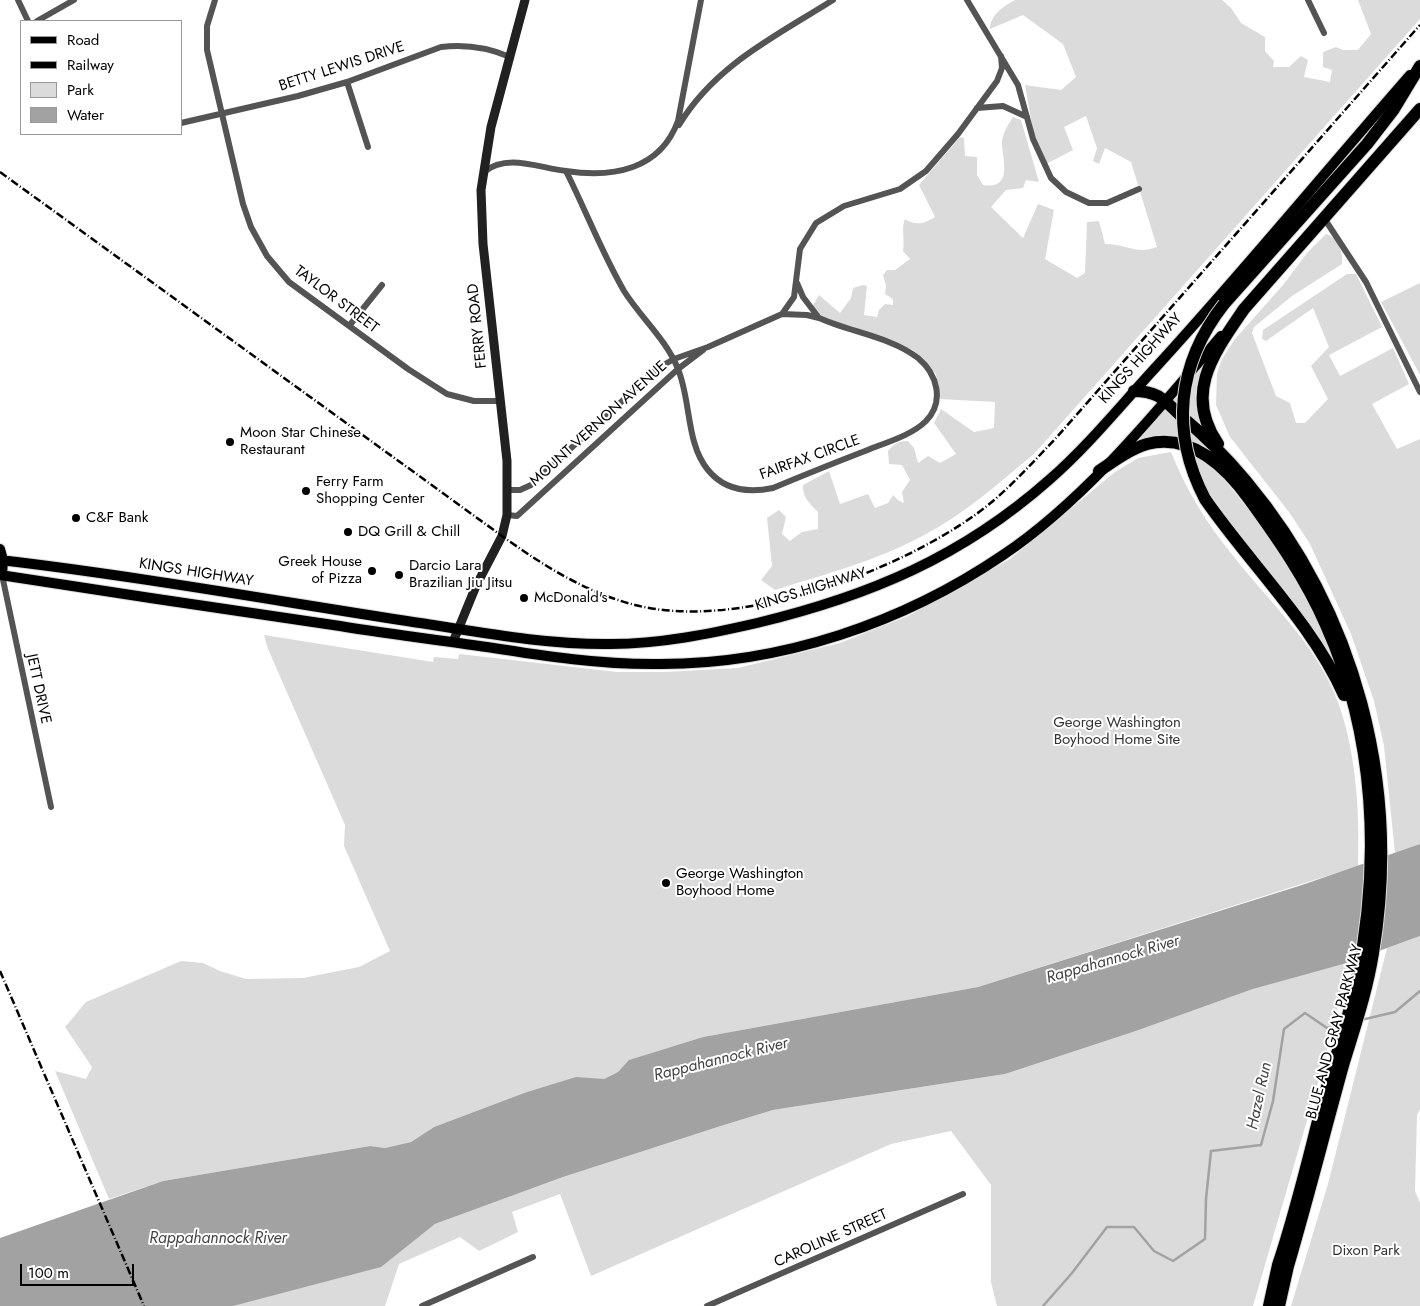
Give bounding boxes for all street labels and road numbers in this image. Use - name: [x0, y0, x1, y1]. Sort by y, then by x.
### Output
- street label: BETTY LEWIS DRIVE: [277, 38, 407, 96]
- street label: TAYLOR STREET: [290, 262, 382, 338]
- street label: FERRY ROAD: [465, 283, 491, 369]
- street label: KINGS HIGHWAY: [1096, 310, 1186, 408]
- street label: MOUNT VERNON AVENUE: [527, 358, 671, 490]
- street label: FAIRFAX CIRCLE: [757, 432, 863, 484]
- street label: KINGS HIGHWAY: [138, 555, 254, 591]
- street label: KINGS HIGHWAY: [753, 565, 869, 615]
- street label: JETT DRIVE: [22, 652, 54, 726]
- street label: BLUE AND GRAY PARKWAY: [1303, 943, 1367, 1121]
- street label: CAROLINE STREET: [772, 1206, 890, 1272]

